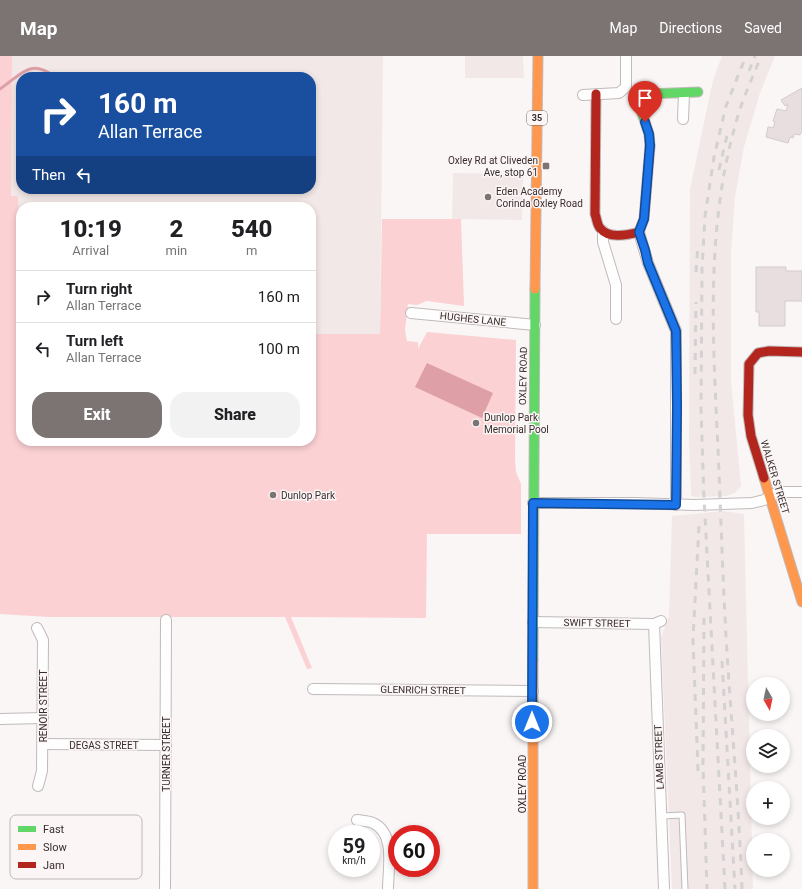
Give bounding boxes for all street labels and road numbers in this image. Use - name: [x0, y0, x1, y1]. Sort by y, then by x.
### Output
- road number: 35: [527, 111, 547, 125]
- street label: HUGHES LANE: [439, 310, 507, 328]
- street label: OXLEY ROAD: [517, 347, 529, 405]
- street label: WALKER STREET: [759, 439, 791, 515]
- street label: SWIFT STREET: [563, 617, 631, 629]
- street label: RENOIR STREET: [38, 670, 49, 742]
- street label: GLENRICH STREET: [380, 684, 466, 696]
- street label: TURNER STREET: [161, 716, 172, 792]
- street label: LAMB STREET: [652, 724, 666, 790]
- street label: DEGAS STREET: [69, 740, 139, 751]
- street label: OXLEY ROAD: [517, 755, 528, 813]

